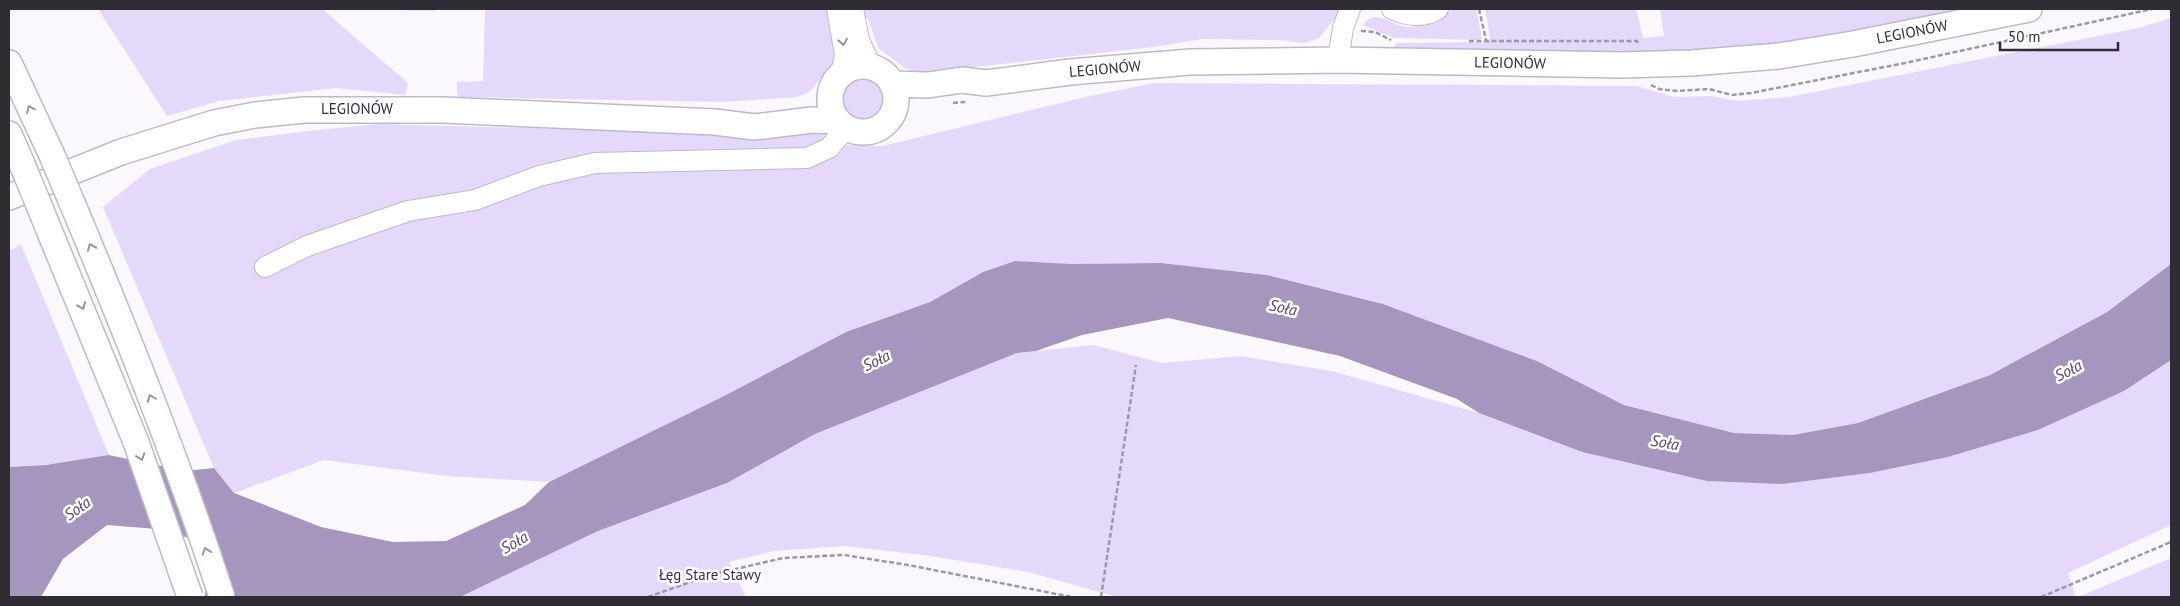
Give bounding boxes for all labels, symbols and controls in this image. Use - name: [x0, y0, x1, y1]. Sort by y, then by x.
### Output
- street label: LEGIONÓW: [1875, 15, 1950, 48]
- scale bar: [2000, 20, 2118, 52]
- text: 50 m: [2008, 27, 2041, 46]
- one-way arrow: [838, 37, 848, 46]
- street label: LEGIONÓW: [1474, 52, 1547, 73]
- street label: LEGIONÓW: [1068, 56, 1142, 81]
- street label: LEGIONÓW: [321, 99, 394, 118]
- one-way arrow: [26, 105, 37, 114]
- one-way arrow: [87, 243, 97, 252]
- water label: Soła: [1267, 294, 1299, 320]
- one-way arrow: [76, 301, 86, 309]
- water label: Soła: [859, 345, 893, 375]
- water label: Soła: [2051, 355, 2085, 385]
- one-way arrow: [147, 394, 157, 403]
- water label: Soła: [1649, 430, 1681, 454]
- one-way arrow: [135, 452, 145, 460]
- water label: Soła: [60, 492, 94, 524]
- water label: Soła: [497, 526, 531, 558]
- one-way arrow: [202, 547, 212, 556]
- park label: Łęg Stare Stawy: [659, 565, 761, 584]

